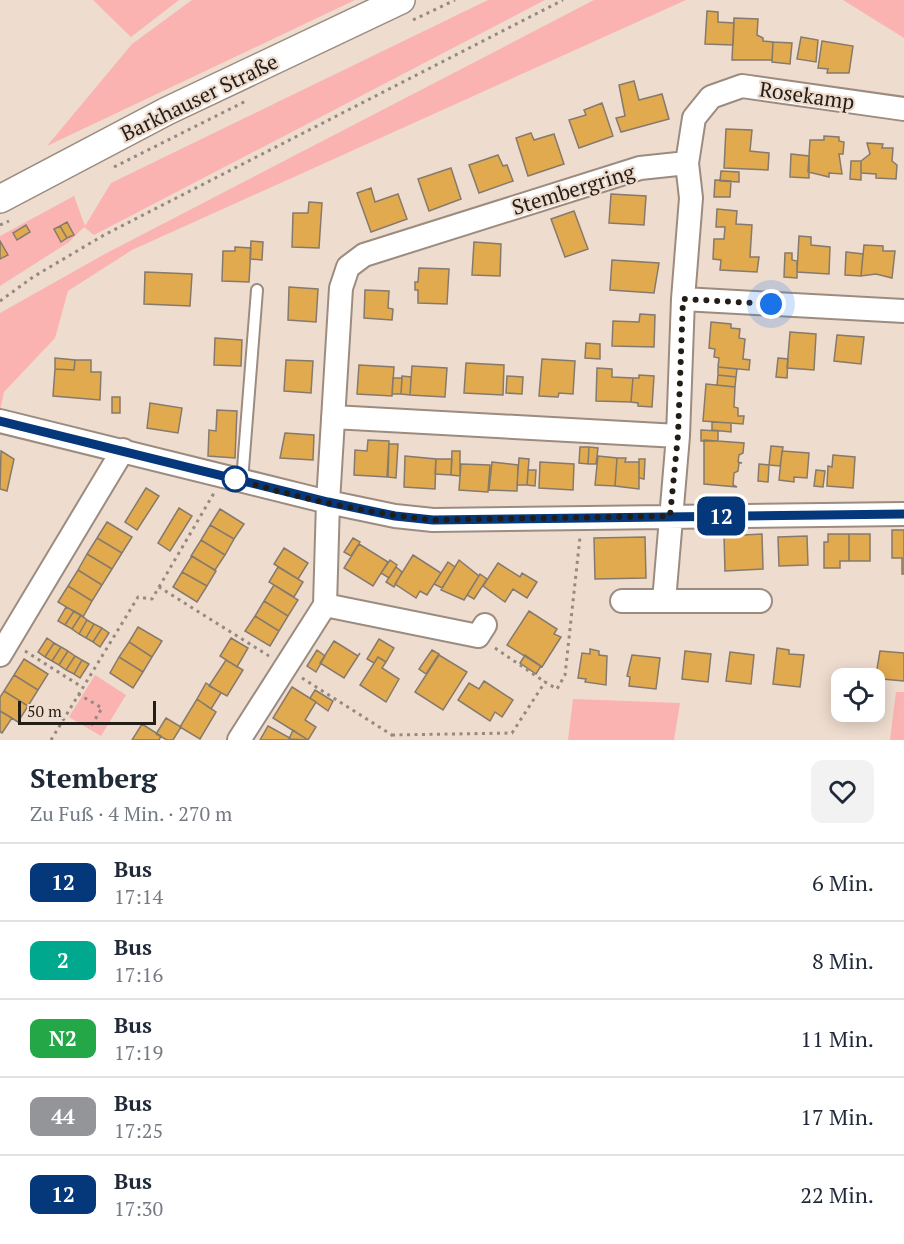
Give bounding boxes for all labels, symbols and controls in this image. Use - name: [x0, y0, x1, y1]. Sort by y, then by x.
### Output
- street label: Barkhauser Straße: [116, 47, 282, 147]
- street label: Rosekamp: [758, 74, 856, 116]
- street label: Stembergring: [508, 157, 639, 221]
- your location: [756, 289, 786, 319]
- unlabelled marker: [222, 466, 248, 492]
- line badge: 12: [694, 496, 748, 536]
- text: 12: [709, 502, 733, 530]
- map controls: [831, 668, 885, 722]
- button: locate: [831, 668, 885, 722]
- scale bar: [18, 698, 156, 726]
- text: 50 m: [27, 700, 62, 722]
- text: Stemberg: [30, 759, 157, 796]
- button: heart: [811, 760, 874, 823]
- text: Zu Fuß · 4 Min. · 270 m: [30, 800, 232, 827]
- text: Bus: [114, 854, 152, 883]
- text: 12: [51, 868, 75, 896]
- text: 6 Min.: [812, 868, 874, 897]
- text: 17:14: [114, 883, 163, 910]
- text: Bus: [114, 932, 152, 961]
- text: 2: [57, 946, 69, 974]
- text: 8 Min.: [812, 946, 874, 975]
- text: 17:16: [114, 961, 163, 988]
- text: Bus: [114, 1010, 152, 1039]
- text: N2: [49, 1024, 77, 1052]
- text: 11 Min.: [800, 1024, 874, 1053]
- text: 17:19: [114, 1039, 163, 1066]
- text: Bus: [114, 1088, 152, 1117]
- text: 44: [51, 1102, 75, 1130]
- text: 17 Min.: [800, 1102, 874, 1131]
- text: 17:25: [114, 1117, 163, 1144]
- text: Bus: [114, 1166, 152, 1195]
- text: 12: [51, 1180, 75, 1208]
- text: 22 Min.: [800, 1180, 874, 1209]
- text: 17:30: [114, 1195, 163, 1222]

